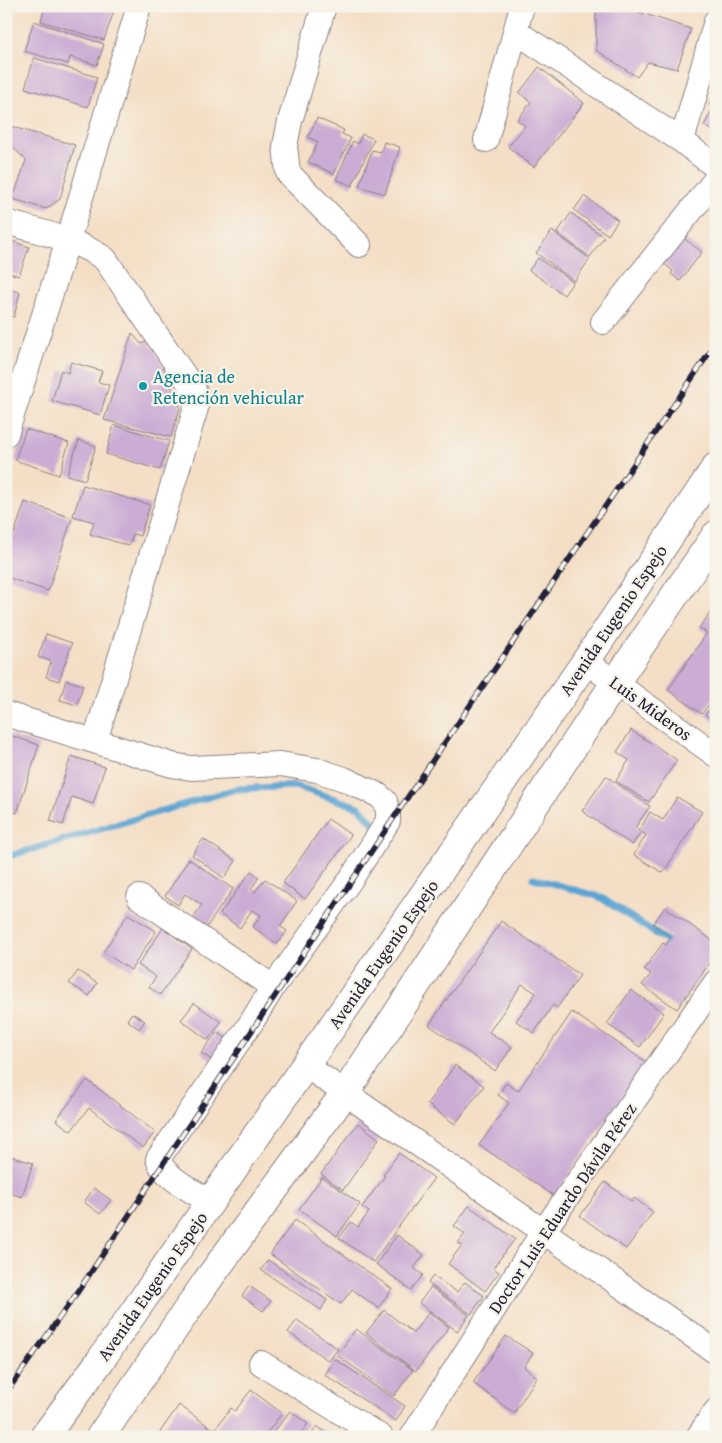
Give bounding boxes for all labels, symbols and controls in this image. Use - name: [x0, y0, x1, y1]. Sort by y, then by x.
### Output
- place label: Agencia de Retención vehicular: [153, 363, 304, 411]
- marker: Agencia de Retención vehicular: [137, 380, 149, 392]
- street label: Avenida Eugenio Espejo: [552, 539, 674, 701]
- street label: Luis Mideros: [604, 669, 698, 747]
- street label: Avenida Eugenio Espejo: [321, 874, 445, 1034]
- street label: Doctor Luis Eduardo Dávila Pérez: [481, 1097, 643, 1319]
- street label: Avenida Eugenio Espejo: [90, 1206, 214, 1366]

